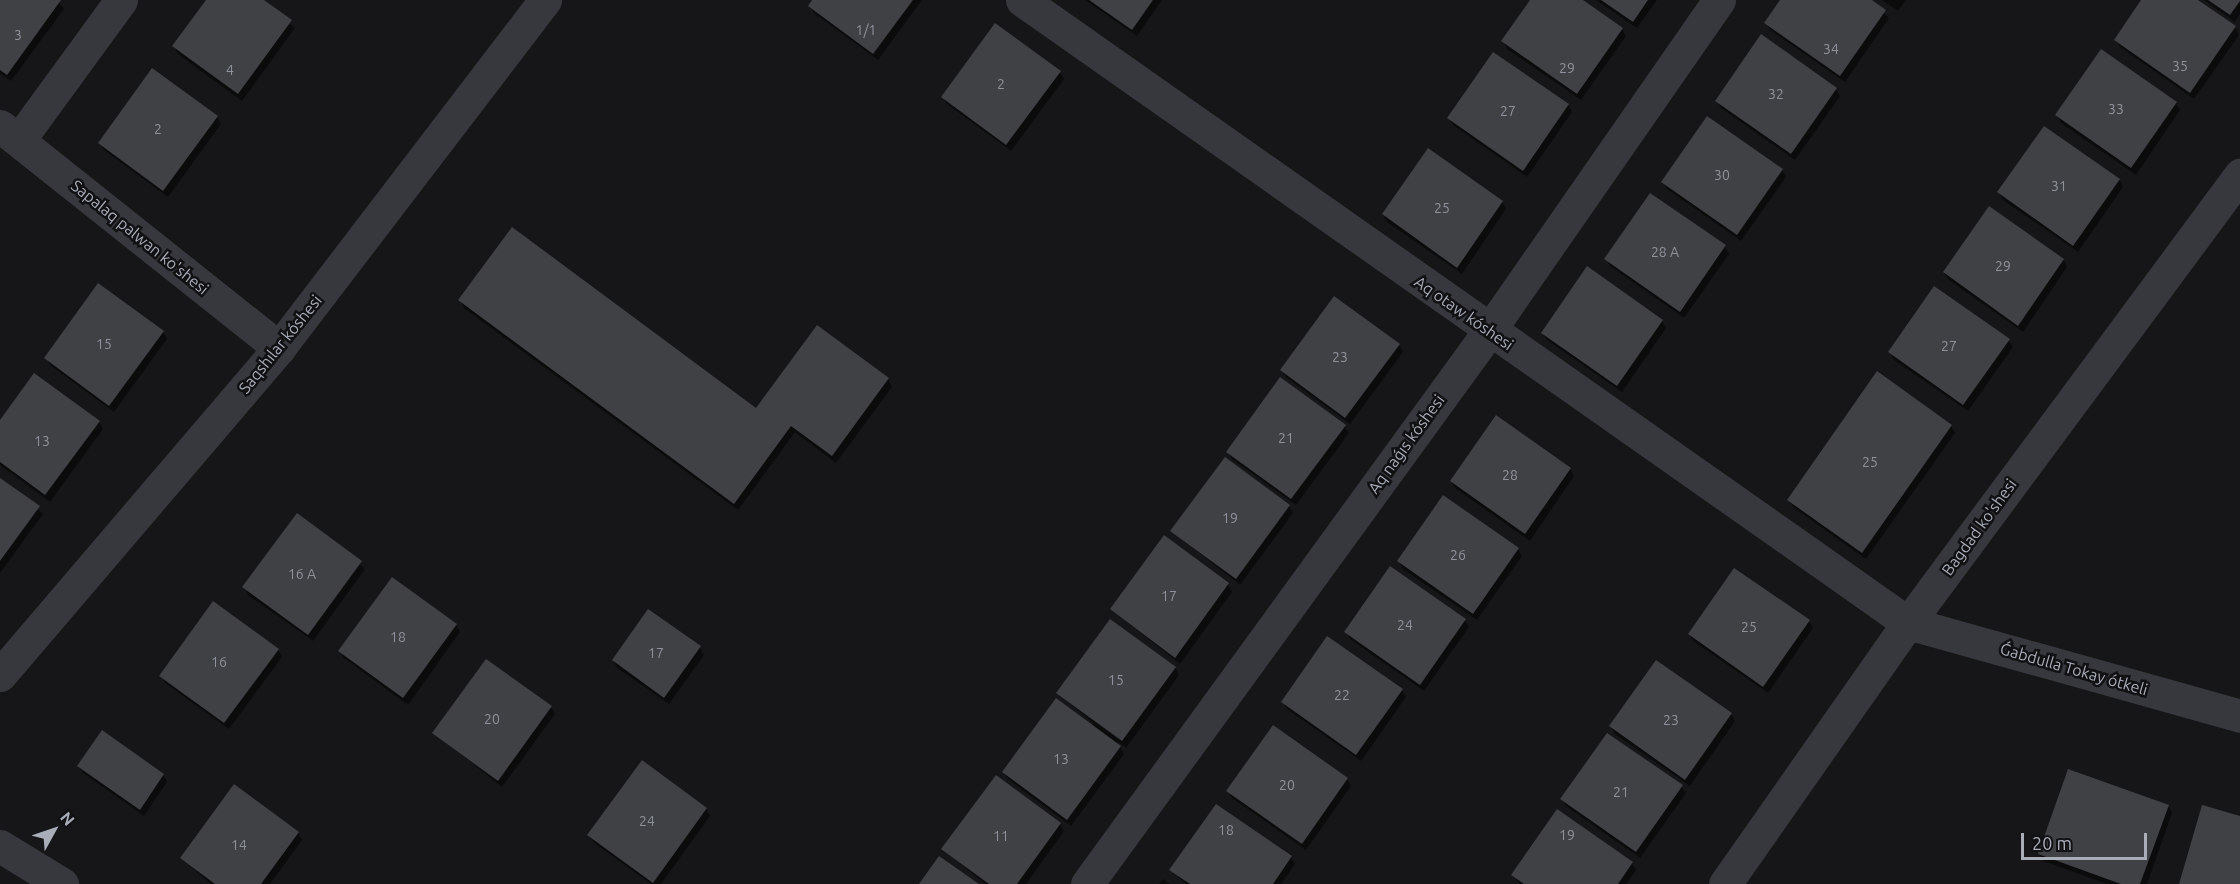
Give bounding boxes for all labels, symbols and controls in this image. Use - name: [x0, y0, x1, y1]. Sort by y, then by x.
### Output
- house number: 1/1: [856, 22, 876, 38]
- house number: 3: [14, 27, 22, 43]
- house number: 34: [1823, 41, 1839, 57]
- house number: 35: [2172, 58, 2188, 74]
- house number: 29: [1559, 60, 1575, 76]
- house number: 4: [226, 62, 234, 78]
- house number: 2: [997, 76, 1005, 92]
- house number: 32: [1768, 86, 1784, 102]
- house number: 33: [2108, 101, 2124, 117]
- house number: 27: [1500, 103, 1516, 119]
- house number: 2: [154, 121, 162, 137]
- house number: 30: [1714, 167, 1730, 183]
- street label: Sapalaq palwan ko'shesi: [67, 176, 213, 298]
- house number: 31: [2051, 178, 2067, 194]
- house number: 25: [1434, 200, 1450, 216]
- house number: 28 А: [1651, 244, 1679, 260]
- house number: 29: [1995, 258, 2011, 274]
- street label: Aq otaw kóshesi: [1411, 272, 1517, 354]
- street label: Saqshılar kóshesi: [234, 291, 326, 397]
- house number: 15: [96, 336, 112, 352]
- house number: 27: [1941, 338, 1957, 354]
- house number: 23: [1332, 349, 1348, 365]
- street label: Aq naǵıs kóshesi: [1364, 391, 1448, 497]
- house number: 21: [1278, 430, 1294, 446]
- house number: 13: [34, 433, 50, 449]
- house number: 25: [1862, 454, 1878, 470]
- house number: 28: [1502, 467, 1518, 483]
- street label: Bagdad ko'shesi: [1938, 475, 2020, 579]
- house number: 19: [1222, 510, 1238, 526]
- house number: 26: [1450, 547, 1466, 563]
- house number: 16 А: [288, 566, 316, 582]
- house number: 17: [1161, 588, 1177, 604]
- house number: 24: [1397, 617, 1413, 633]
- house number: 25: [1741, 619, 1757, 635]
- house number: 18: [390, 629, 406, 645]
- street label: Ǵabdulla Tokay ótkeli: [1998, 639, 2150, 699]
- house number: 17: [648, 645, 664, 661]
- house number: 16: [211, 654, 227, 670]
- house number: 15: [1108, 672, 1124, 688]
- house number: 22: [1334, 687, 1350, 703]
- house number: 20: [484, 711, 500, 727]
- house number: 23: [1663, 712, 1679, 728]
- house number: 13: [1053, 751, 1069, 767]
- house number: 20: [1279, 777, 1295, 793]
- house number: 21: [1613, 784, 1629, 800]
- north arrow: [24, 800, 84, 860]
- text: N: [57, 808, 79, 829]
- house number: 24: [639, 813, 655, 829]
- scale bar: [2024, 821, 2150, 859]
- house number: 18: [1218, 822, 1234, 838]
- house number: 19: [1559, 827, 1575, 843]
- house number: 11: [993, 828, 1009, 844]
- text: 20 m: [2032, 833, 2072, 853]
- house number: 14: [231, 837, 247, 853]

